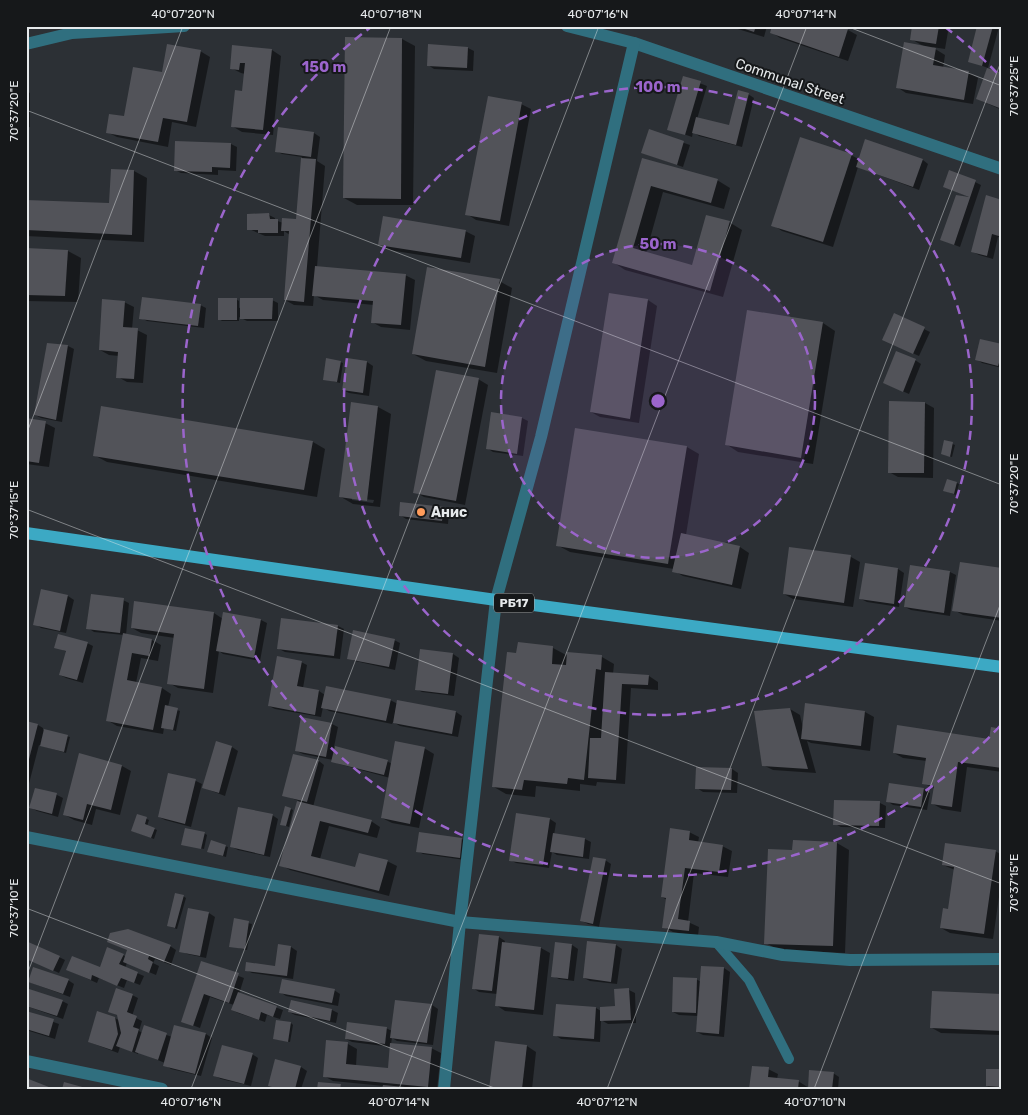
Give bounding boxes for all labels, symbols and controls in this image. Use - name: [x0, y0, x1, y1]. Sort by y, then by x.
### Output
- text: 40°07'20"N: [151, 7, 215, 21]
- text: 40°07'18"N: [360, 7, 422, 21]
- text: 40°07'16"N: [568, 7, 628, 21]
- text: 40°07'14"N: [775, 7, 837, 21]
- street label: Communal Street: [733, 55, 847, 108]
- text: 70°37'25"E: [1007, 56, 1021, 116]
- text: 150 m: [302, 58, 346, 76]
- text: 100 m: [636, 78, 680, 96]
- text: 70°37'20"E: [7, 81, 21, 141]
- text: 50 m: [640, 235, 676, 253]
- centre of rings: [649, 392, 667, 410]
- text: 70°37'20"E: [1007, 454, 1021, 514]
- text: 70°37'15"E: [7, 481, 21, 539]
- place label: Анис: [431, 504, 467, 521]
- marker: Анис: [415, 506, 427, 518]
- road number: РБ17: [494, 594, 534, 612]
- text: 70°37'15"E: [1007, 854, 1021, 912]
- text: 70°37'10"E: [7, 879, 21, 937]
- text: 40°07'16"N: [161, 1095, 221, 1109]
- text: 40°07'14"N: [368, 1095, 430, 1109]
- text: 40°07'12"N: [576, 1095, 638, 1109]
- text: 40°07'10"N: [784, 1095, 846, 1109]

